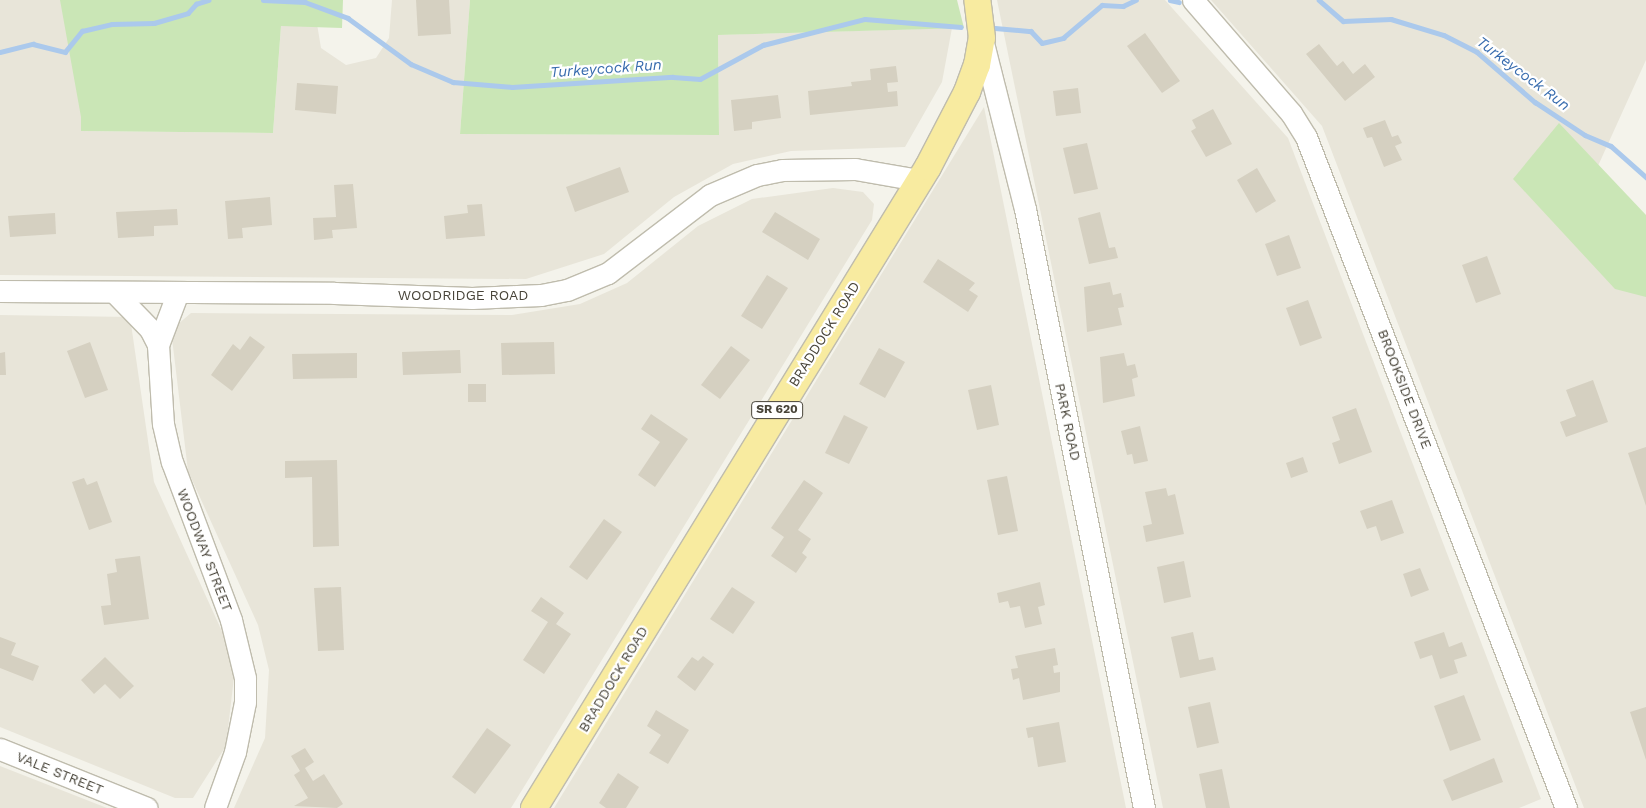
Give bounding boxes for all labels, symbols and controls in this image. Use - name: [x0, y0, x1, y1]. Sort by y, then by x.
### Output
- water label: Turkeycock Run: [1473, 33, 1573, 115]
- water label: Turkeycock Run: [549, 56, 663, 82]
- street label: BRADDOCK ROAD: [785, 278, 863, 390]
- street label: WOODRIDGE ROAD: [398, 287, 528, 303]
- street label: BROOKSIDE DRIVE: [1374, 327, 1436, 451]
- street label: PARK ROAD: [1052, 382, 1084, 462]
- road number: SR 620: [751, 400, 803, 420]
- street label: WOODWAY STREET: [174, 486, 236, 614]
- street label: BRADDOCK ROAD: [575, 623, 651, 735]
- street label: VALE STREET: [14, 748, 106, 798]

